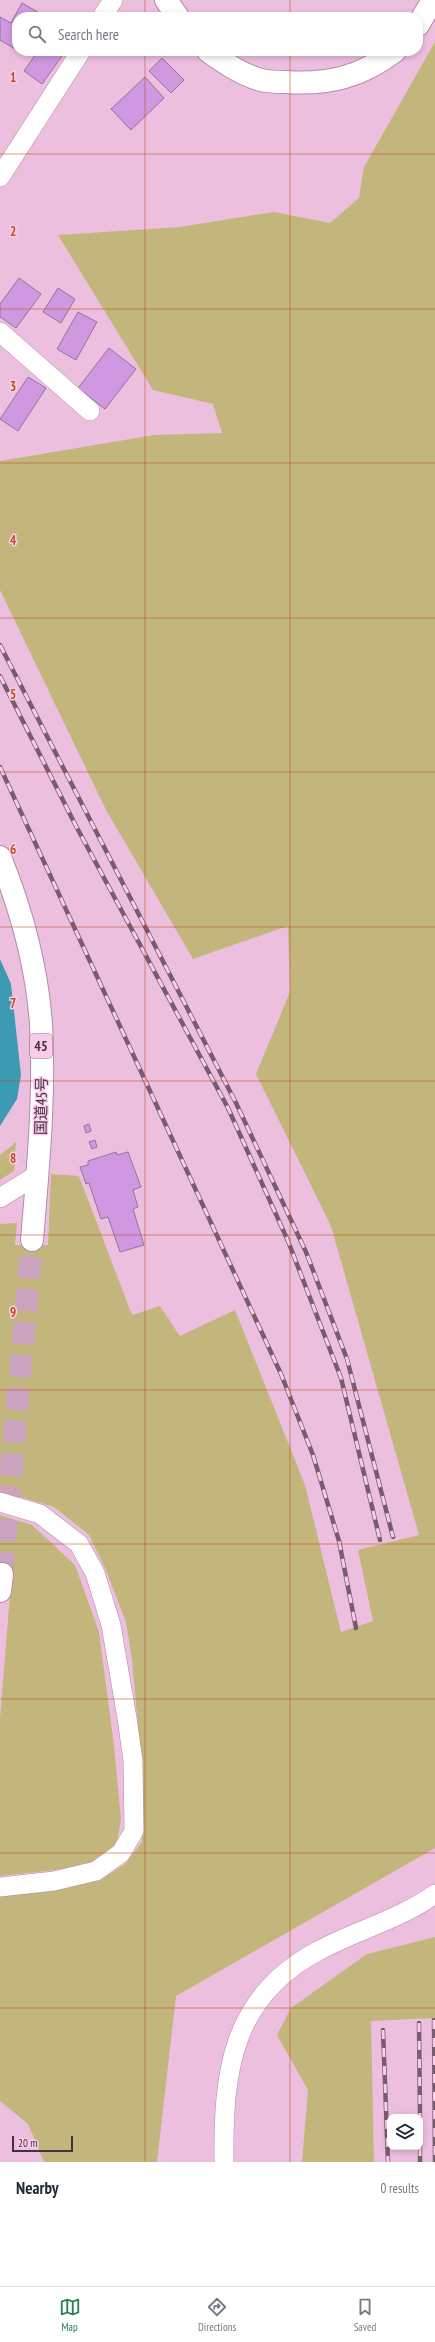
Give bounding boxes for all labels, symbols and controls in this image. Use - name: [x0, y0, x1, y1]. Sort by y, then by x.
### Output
- search box: [12, 12, 423, 56]
- icon: search: [26, 23, 48, 45]
- text: Search here: [58, 25, 119, 44]
- text: 1: [10, 69, 16, 86]
- text: 2: [10, 223, 16, 240]
- text: 3: [10, 378, 16, 395]
- text: 4: [10, 532, 17, 549]
- text: 5: [10, 686, 16, 703]
- text: 6: [10, 841, 16, 858]
- text: 7: [10, 995, 16, 1012]
- road number: 45: [30, 1034, 52, 1058]
- street label: 国道45号: [31, 1077, 51, 1135]
- text: 8: [10, 1150, 16, 1167]
- text: 9: [10, 1304, 16, 1321]
- map controls: [387, 2114, 423, 2150]
- button: layers: [387, 2114, 423, 2150]
- scale bar: [12, 2134, 73, 2153]
- text: 20 m: [18, 2136, 37, 2150]
- text: Nearby: [16, 2177, 59, 2199]
- text: 0 results: [380, 2180, 419, 2197]
- tab: Map: [59, 2296, 81, 2334]
- tab: Directions: [198, 2296, 236, 2334]
- tab: Saved: [354, 2296, 376, 2334]

